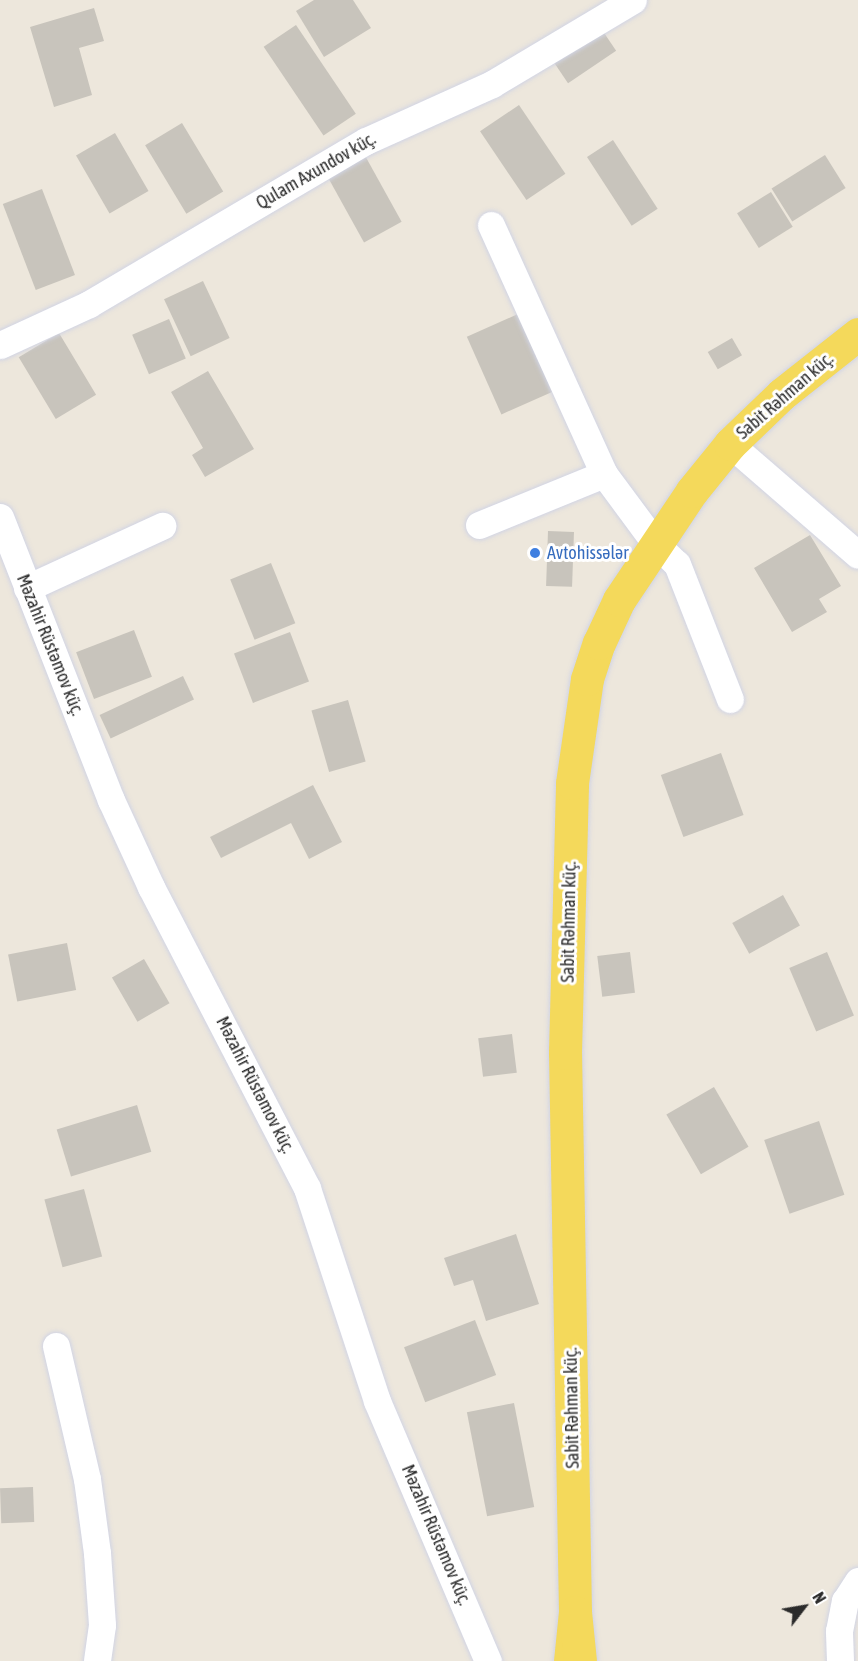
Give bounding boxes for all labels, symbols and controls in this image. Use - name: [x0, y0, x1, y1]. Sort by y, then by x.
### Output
- street label: Qulam Axundov küç.: [252, 128, 380, 214]
- street label: Sabit Rəhman küç.: [732, 348, 838, 444]
- place label: Avtohissələr: [547, 542, 629, 564]
- marker: Avtohissələr: [528, 546, 542, 560]
- street label: Məzahir Rüstəmov küç.: [12, 571, 88, 719]
- street label: Sabit Rəhman küç.: [557, 861, 581, 983]
- street label: Məzahir Rüstəmov küç.: [211, 1013, 299, 1157]
- street label: Sabit Rəhman küç.: [560, 1347, 584, 1469]
- street label: Məzahir Rüstəmov küç.: [397, 1462, 475, 1608]
- north arrow: [774, 1577, 834, 1637]
- text: N: [809, 1589, 830, 1606]

